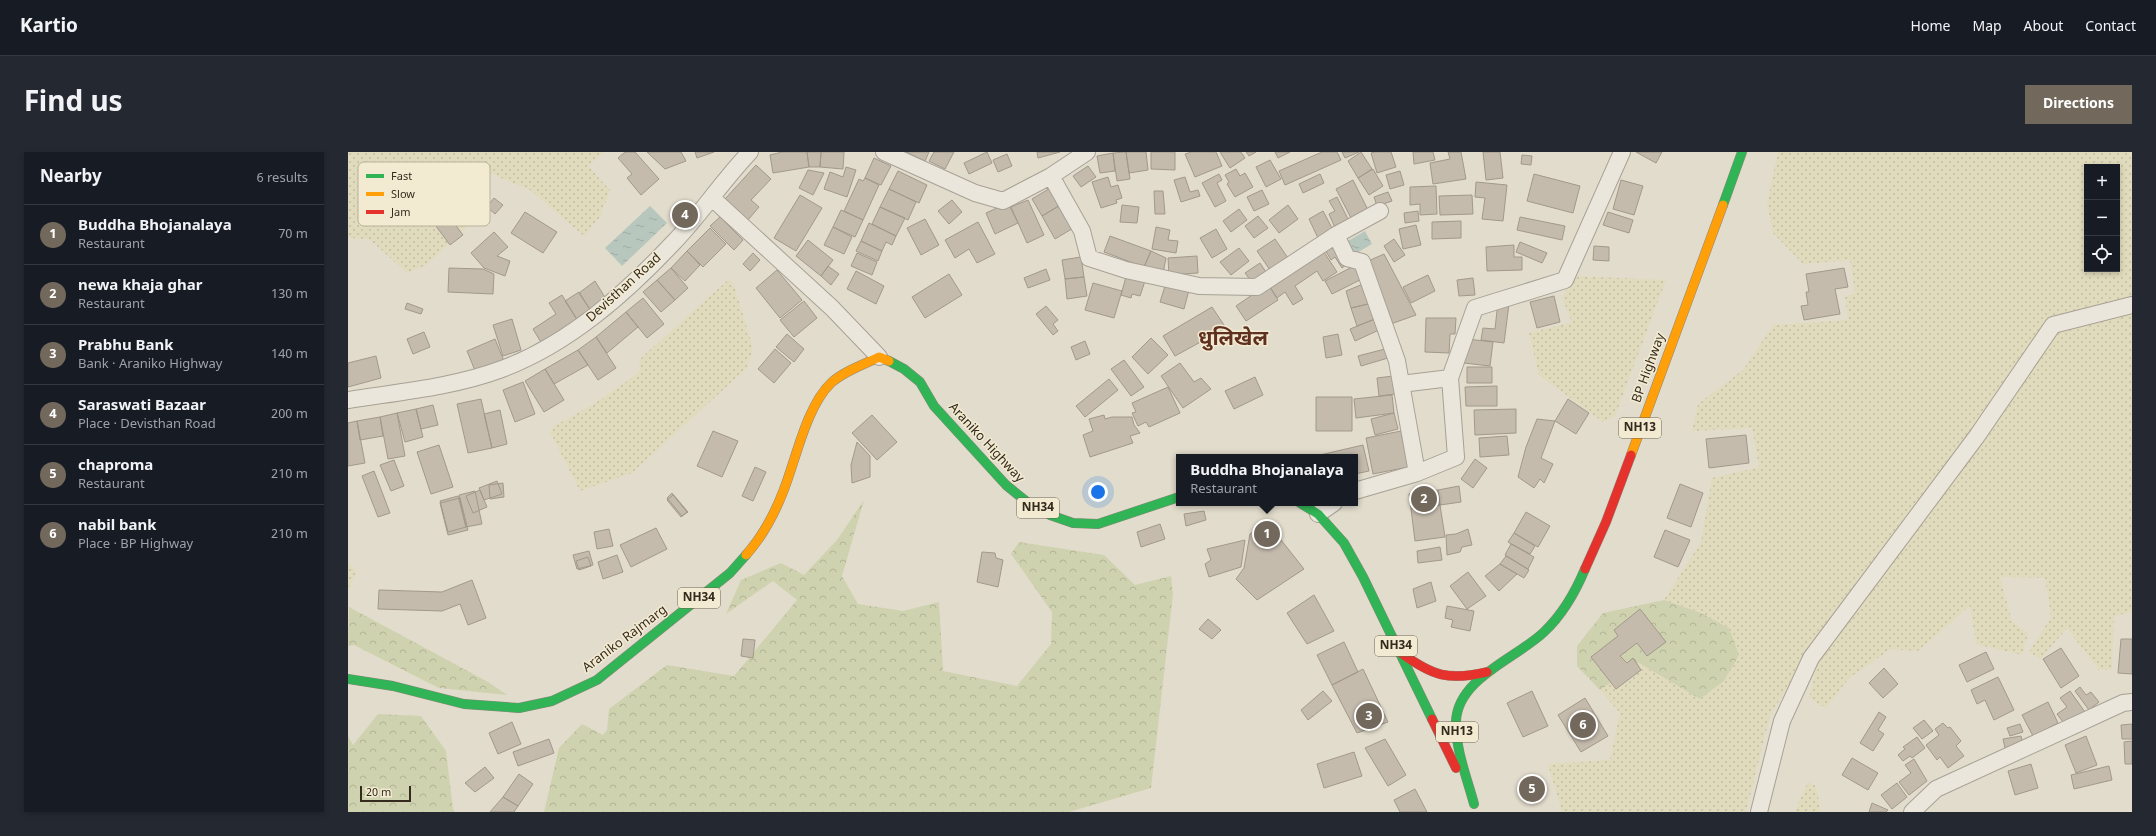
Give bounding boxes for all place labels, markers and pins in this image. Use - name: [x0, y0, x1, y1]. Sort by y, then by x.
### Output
- pin: 4: [672, 200, 698, 230]
- pin: 2: [1411, 484, 1437, 514]
- pin: 1: [1254, 519, 1280, 549]
- pin: 3: [1356, 701, 1382, 731]
- pin: 6: [1570, 710, 1596, 740]
- pin: 5: [1519, 774, 1545, 804]

